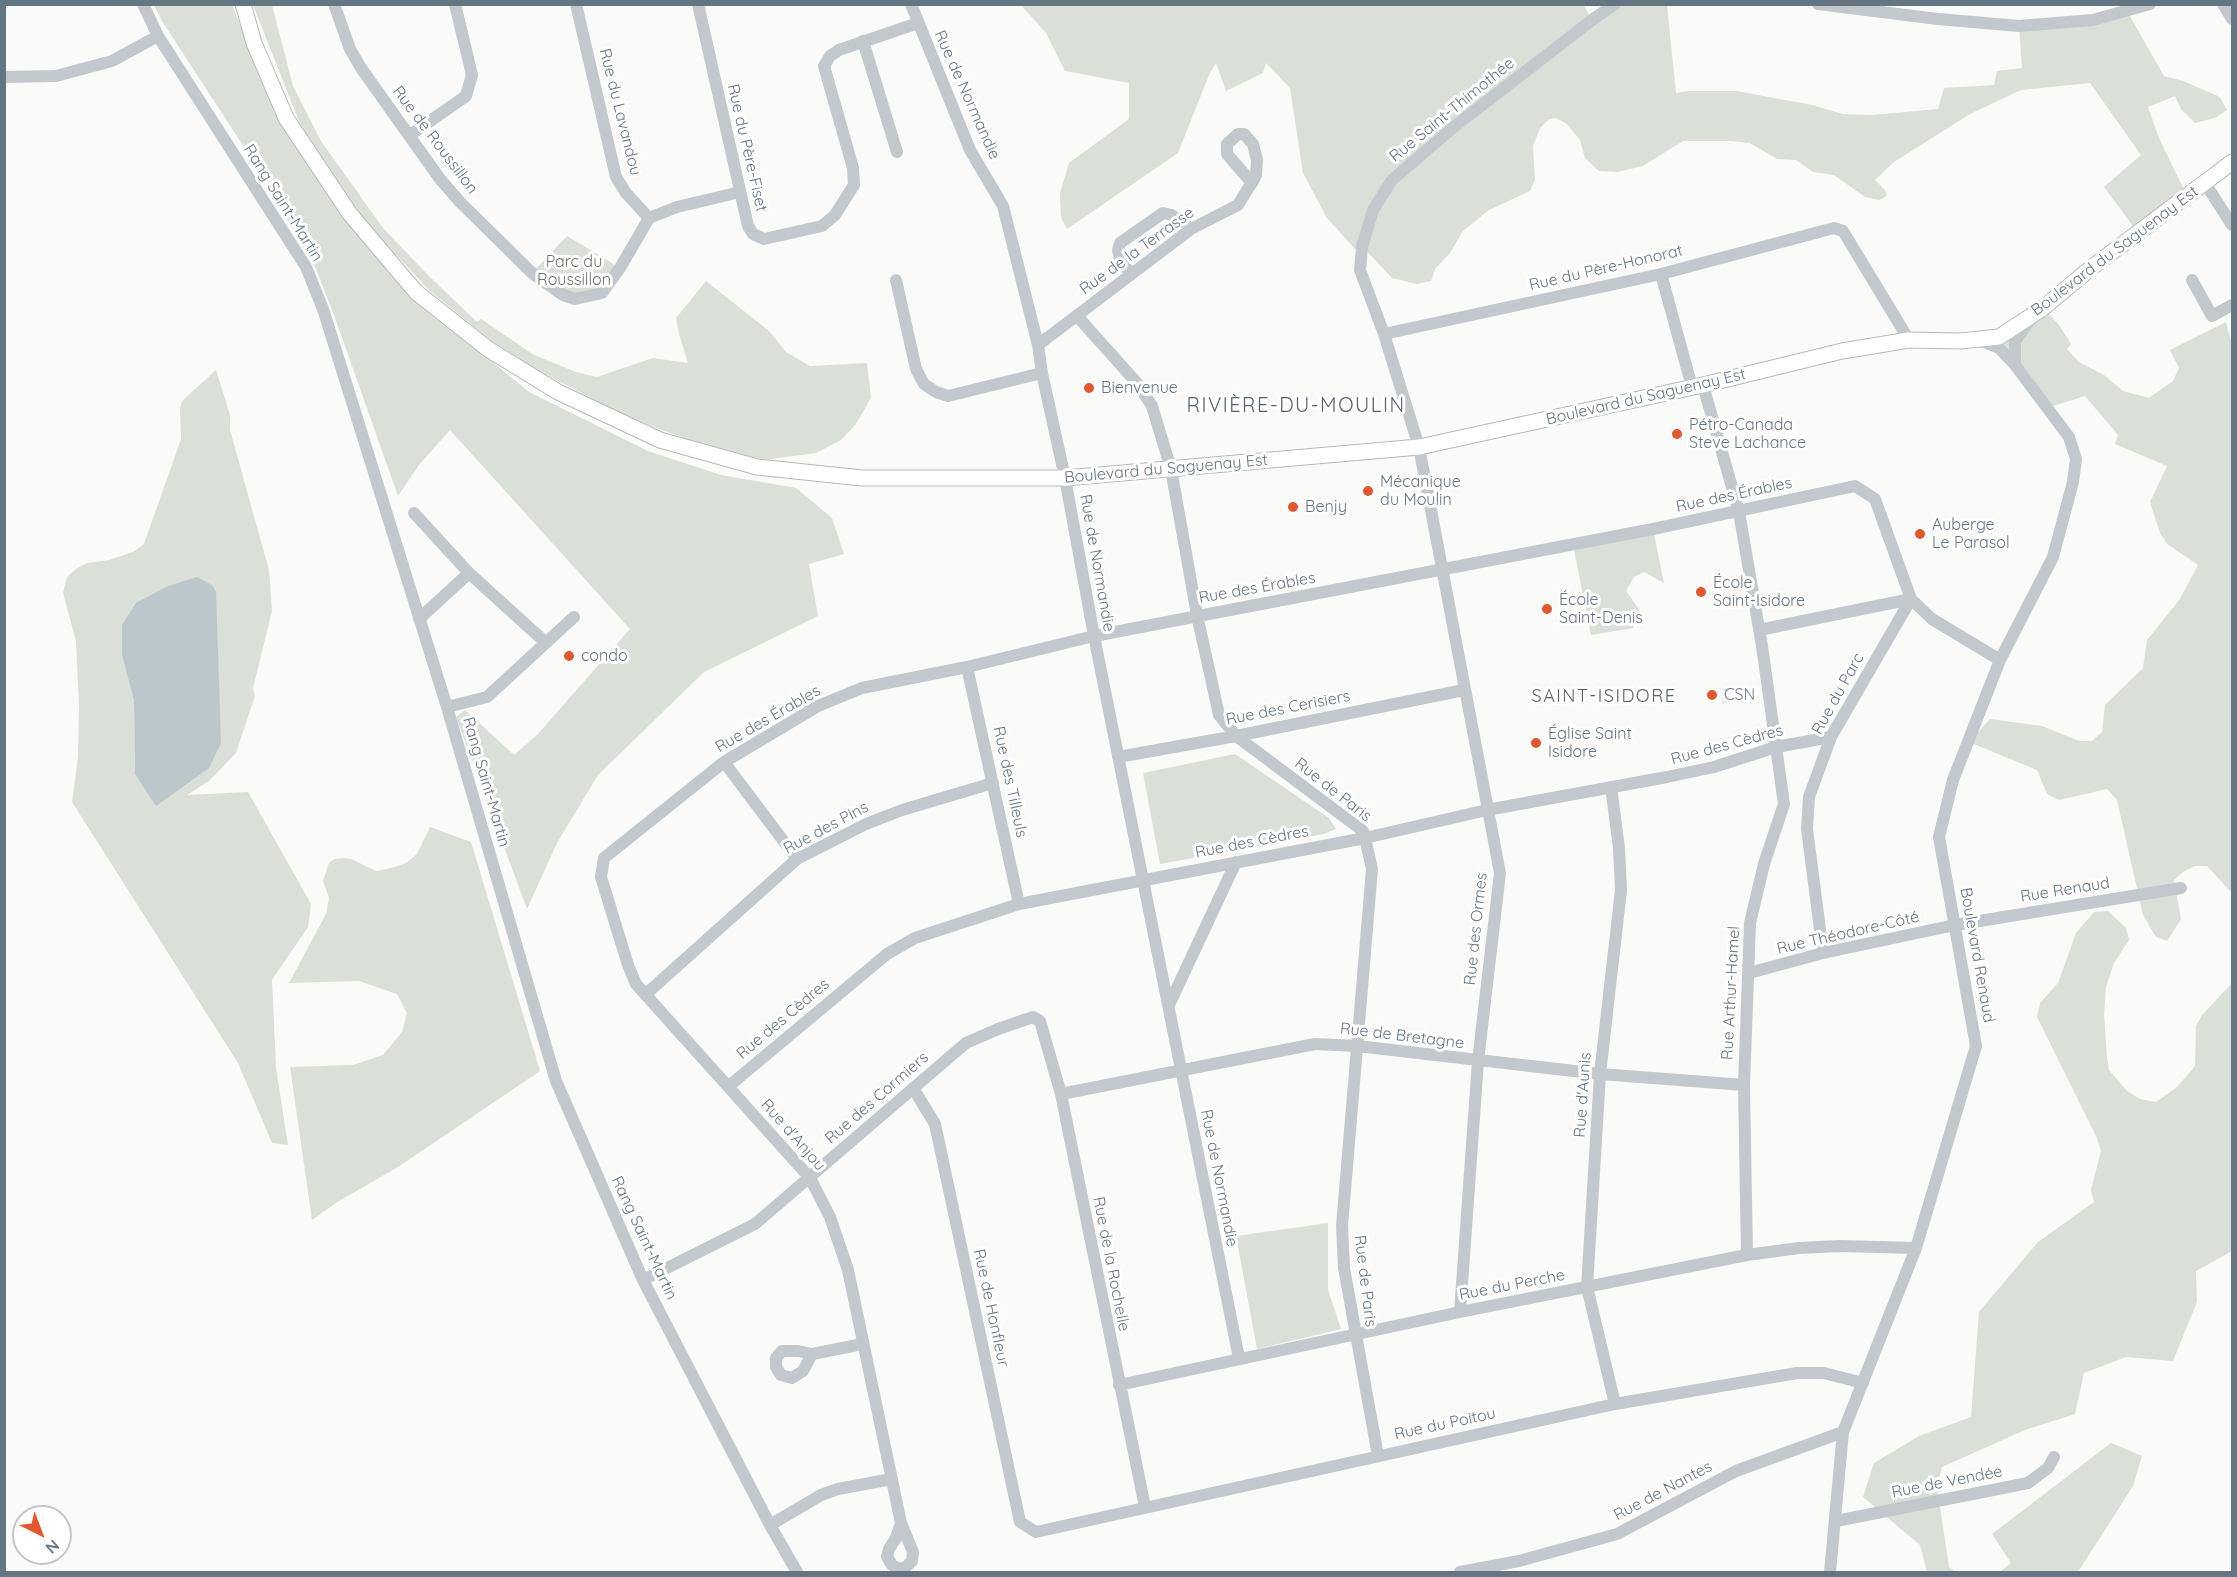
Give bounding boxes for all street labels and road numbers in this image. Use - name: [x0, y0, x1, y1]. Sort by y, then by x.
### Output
- street label: Rue de Normandie: [930, 27, 1004, 163]
- street label: Rue du Lavandou: [595, 46, 645, 178]
- street label: Rue Saint-Thimothée: [1386, 54, 1518, 166]
- street label: Rue de Roussillon: [388, 82, 482, 198]
- street label: Rue du Père-Fiset: [723, 82, 771, 214]
- street label: Rang Saint-Martin: [239, 141, 327, 265]
- street label: Boulevard du Saguenay Est: [2028, 182, 2202, 320]
- street label: Rue de la Terrasse: [1076, 203, 1198, 299]
- street label: Rue du Père-Honorat: [1527, 241, 1685, 295]
- street label: Boulevard du Saguenay Est: [1544, 365, 1748, 429]
- street label: Boulevard du Saguenay Est: [1063, 451, 1269, 487]
- street label: Rue des Érables: [1674, 473, 1794, 517]
- street label: Rue de Normandie: [1075, 493, 1119, 633]
- street label: Rue des Érables: [1197, 568, 1317, 608]
- street label: Rue du Parc: [1808, 650, 1868, 738]
- street label: Rue des Érables: [712, 681, 824, 757]
- street label: Rue des Cerisiers: [1224, 687, 1352, 729]
- street label: Rang Saint-Martin: [458, 715, 514, 849]
- street label: Rue des Cèdres: [1669, 721, 1785, 769]
- street label: Rue des Tilleuls: [989, 725, 1031, 839]
- street label: Rue de Paris: [1291, 754, 1375, 826]
- street label: Rue des Pins: [780, 798, 872, 858]
- street label: Rue des Cèdres: [1194, 822, 1310, 862]
- street label: Rue des Ormes: [1461, 872, 1491, 986]
- street label: Rue Renaud: [2019, 873, 2111, 907]
- street label: Boulevard Renaud: [1956, 886, 1998, 1024]
- street label: Rue Théodore-Côté: [1775, 907, 1921, 959]
- street label: Rue Arthur-Hamel: [1718, 926, 1744, 1060]
- street label: Rue des Cèdres: [733, 975, 833, 1063]
- street label: Rue de Bretagne: [1339, 1019, 1465, 1053]
- street label: Rue des Cormiers: [821, 1048, 933, 1148]
- street label: Rue d'Aunis: [1570, 1052, 1596, 1138]
- street label: Rue d'Anjou: [757, 1095, 829, 1175]
- street label: Rue de Normandie: [1196, 1108, 1242, 1248]
- street label: Rang Saint-Martin: [607, 1173, 681, 1303]
- street label: Rue de la Rochelle: [1089, 1195, 1133, 1333]
- street label: Rue de Paris: [1350, 1234, 1380, 1328]
- street label: Rue de Honfleur: [969, 1247, 1013, 1369]
- street label: Rue du Perche: [1458, 1265, 1566, 1305]
- street label: Rue du Poitou: [1393, 1404, 1497, 1444]
- street label: Rue de Nantes: [1611, 1457, 1715, 1525]
- street label: Rue de Vendée: [1890, 1462, 2004, 1502]

